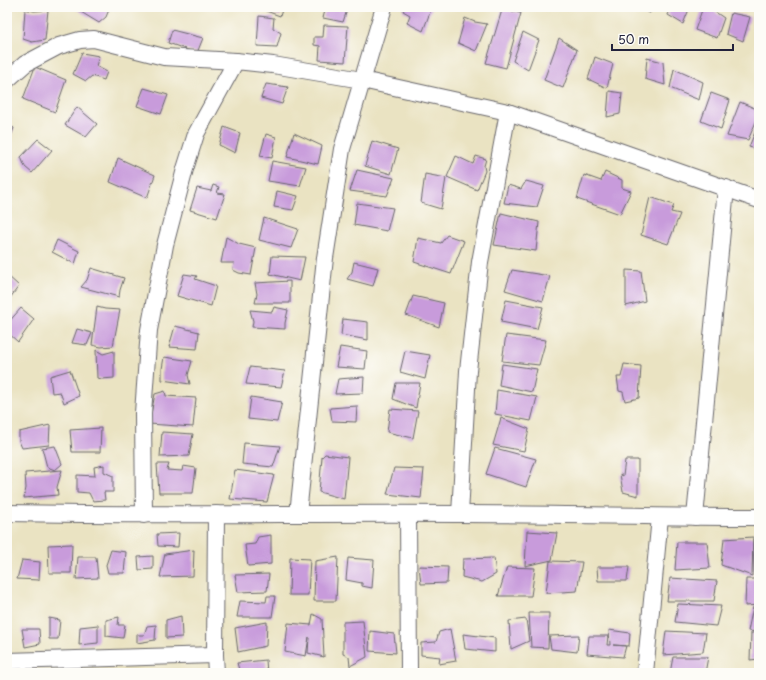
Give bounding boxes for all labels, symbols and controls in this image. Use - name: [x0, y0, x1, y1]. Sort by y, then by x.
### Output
- scale bar: [612, 26, 733, 52]
- text: 50 m: [618, 30, 649, 48]

